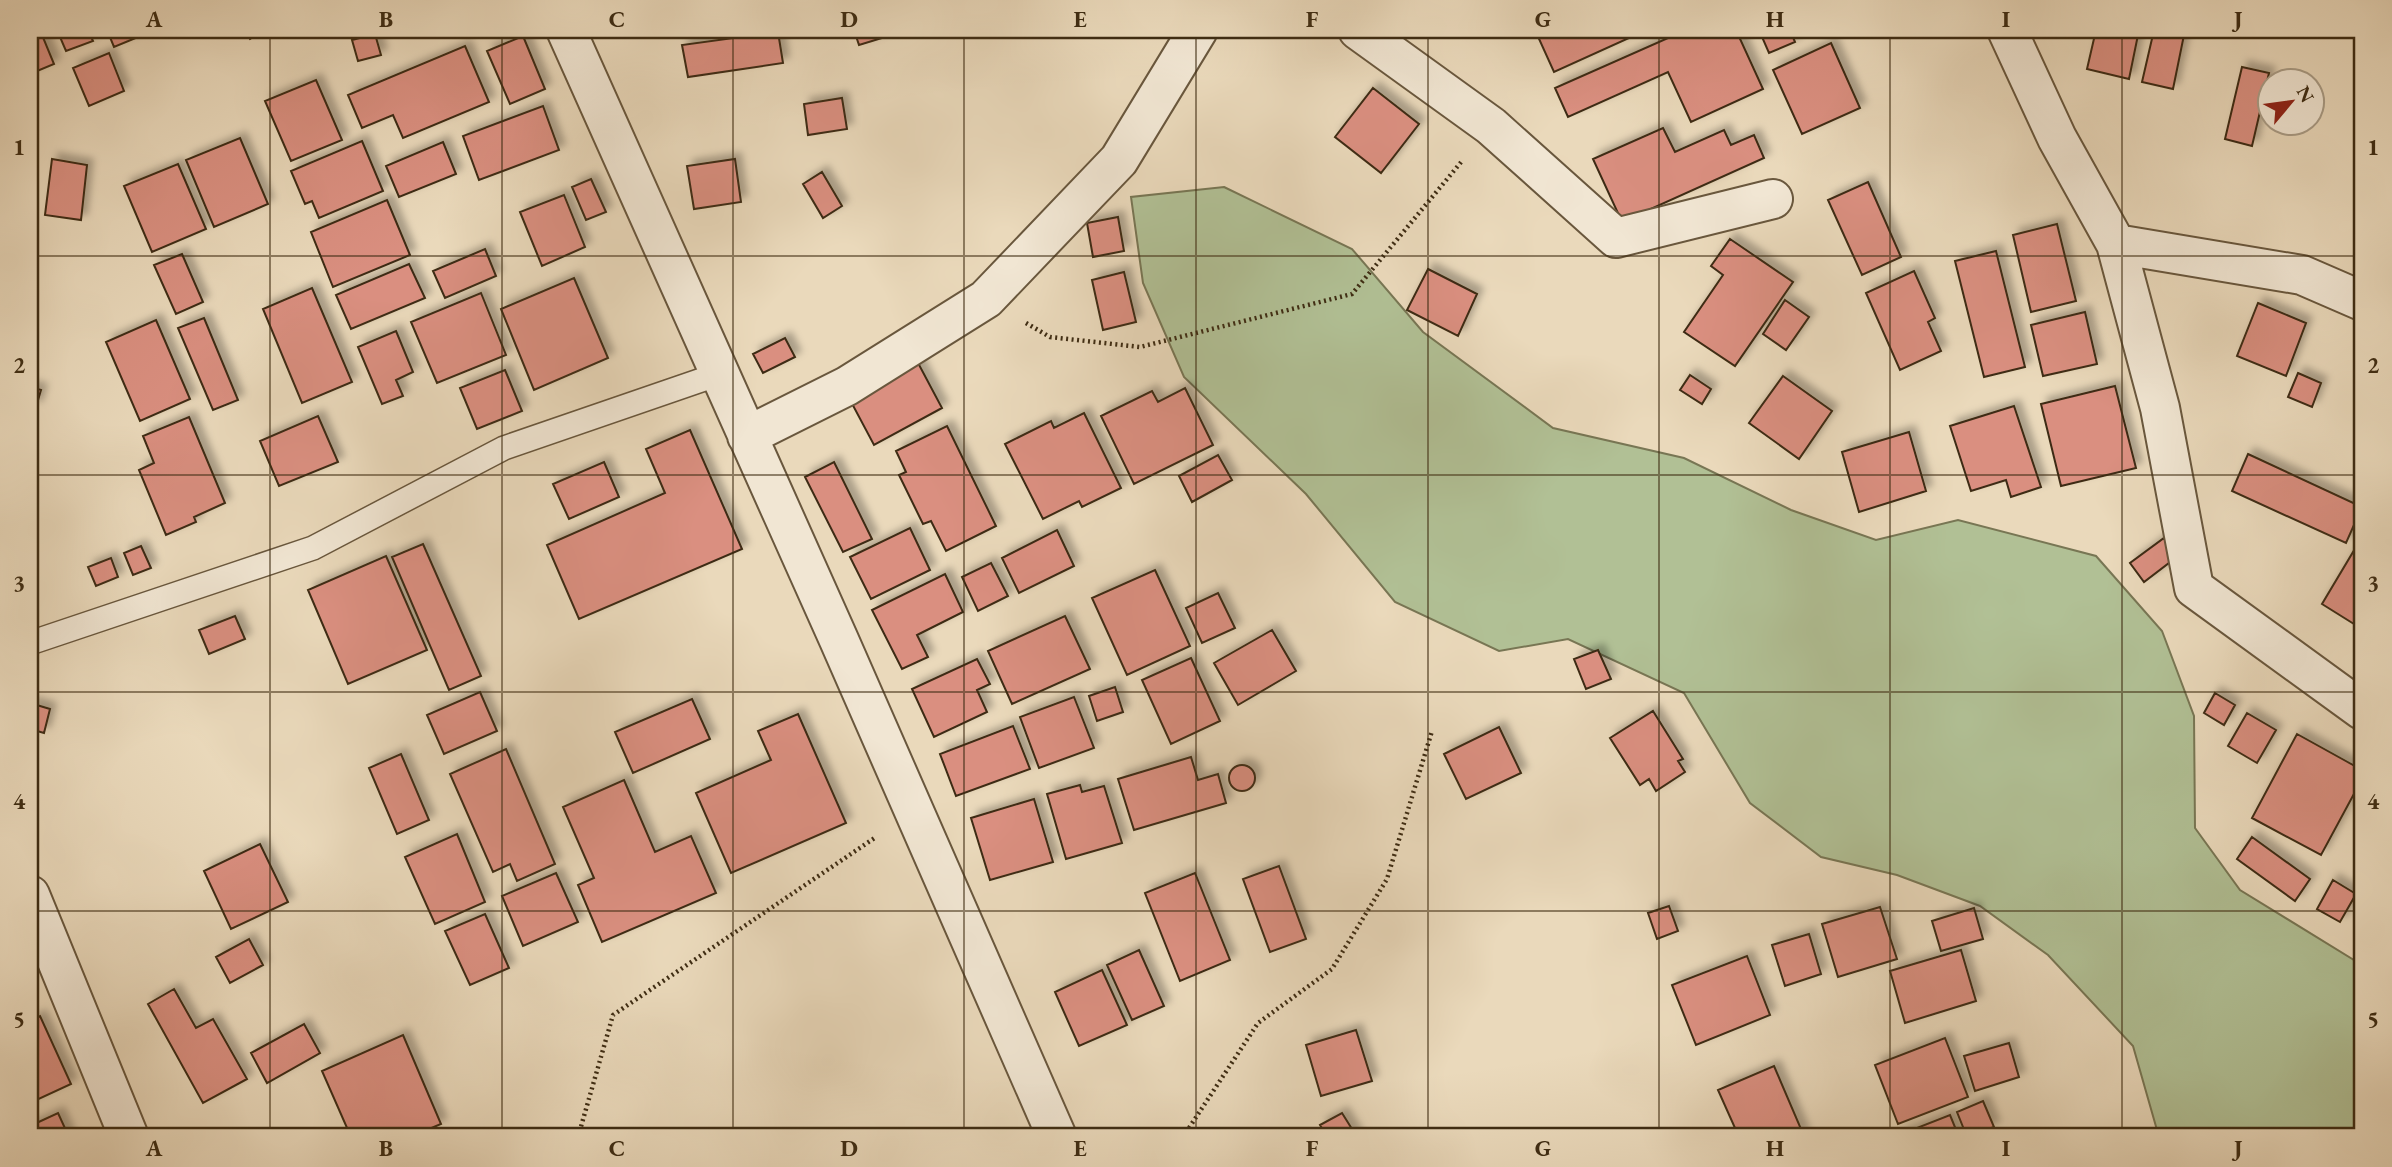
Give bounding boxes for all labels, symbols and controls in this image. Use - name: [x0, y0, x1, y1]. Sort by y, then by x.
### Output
- text: A: [145, 4, 163, 34]
- text: B: [379, 4, 393, 34]
- text: C: [609, 4, 625, 34]
- text: D: [840, 4, 858, 34]
- text: E: [1073, 4, 1087, 34]
- text: F: [1306, 4, 1319, 34]
- text: G: [1535, 4, 1551, 34]
- text: H: [1766, 4, 1784, 34]
- text: I: [2002, 4, 2010, 34]
- text: J: [2232, 4, 2243, 34]
- north arrow: [2256, 66, 2326, 136]
- text: N: [2291, 81, 2320, 107]
- text: 1: [13, 132, 25, 162]
- text: 1: [2367, 132, 2379, 162]
- text: 2: [13, 350, 25, 380]
- text: 2: [2367, 350, 2379, 380]
- text: 3: [13, 568, 25, 598]
- text: 3: [2367, 568, 2379, 598]
- text: 4: [13, 786, 26, 816]
- text: 4: [2367, 786, 2380, 816]
- text: 5: [13, 1004, 25, 1034]
- text: 5: [2367, 1004, 2379, 1034]
- text: A: [145, 1133, 163, 1163]
- text: B: [379, 1133, 393, 1163]
- text: C: [609, 1133, 625, 1163]
- text: D: [840, 1133, 858, 1163]
- text: E: [1073, 1133, 1087, 1163]
- text: F: [1306, 1133, 1319, 1163]
- text: G: [1535, 1133, 1551, 1163]
- text: H: [1766, 1133, 1784, 1163]
- text: I: [2002, 1133, 2010, 1163]
- text: J: [2232, 1133, 2243, 1163]

